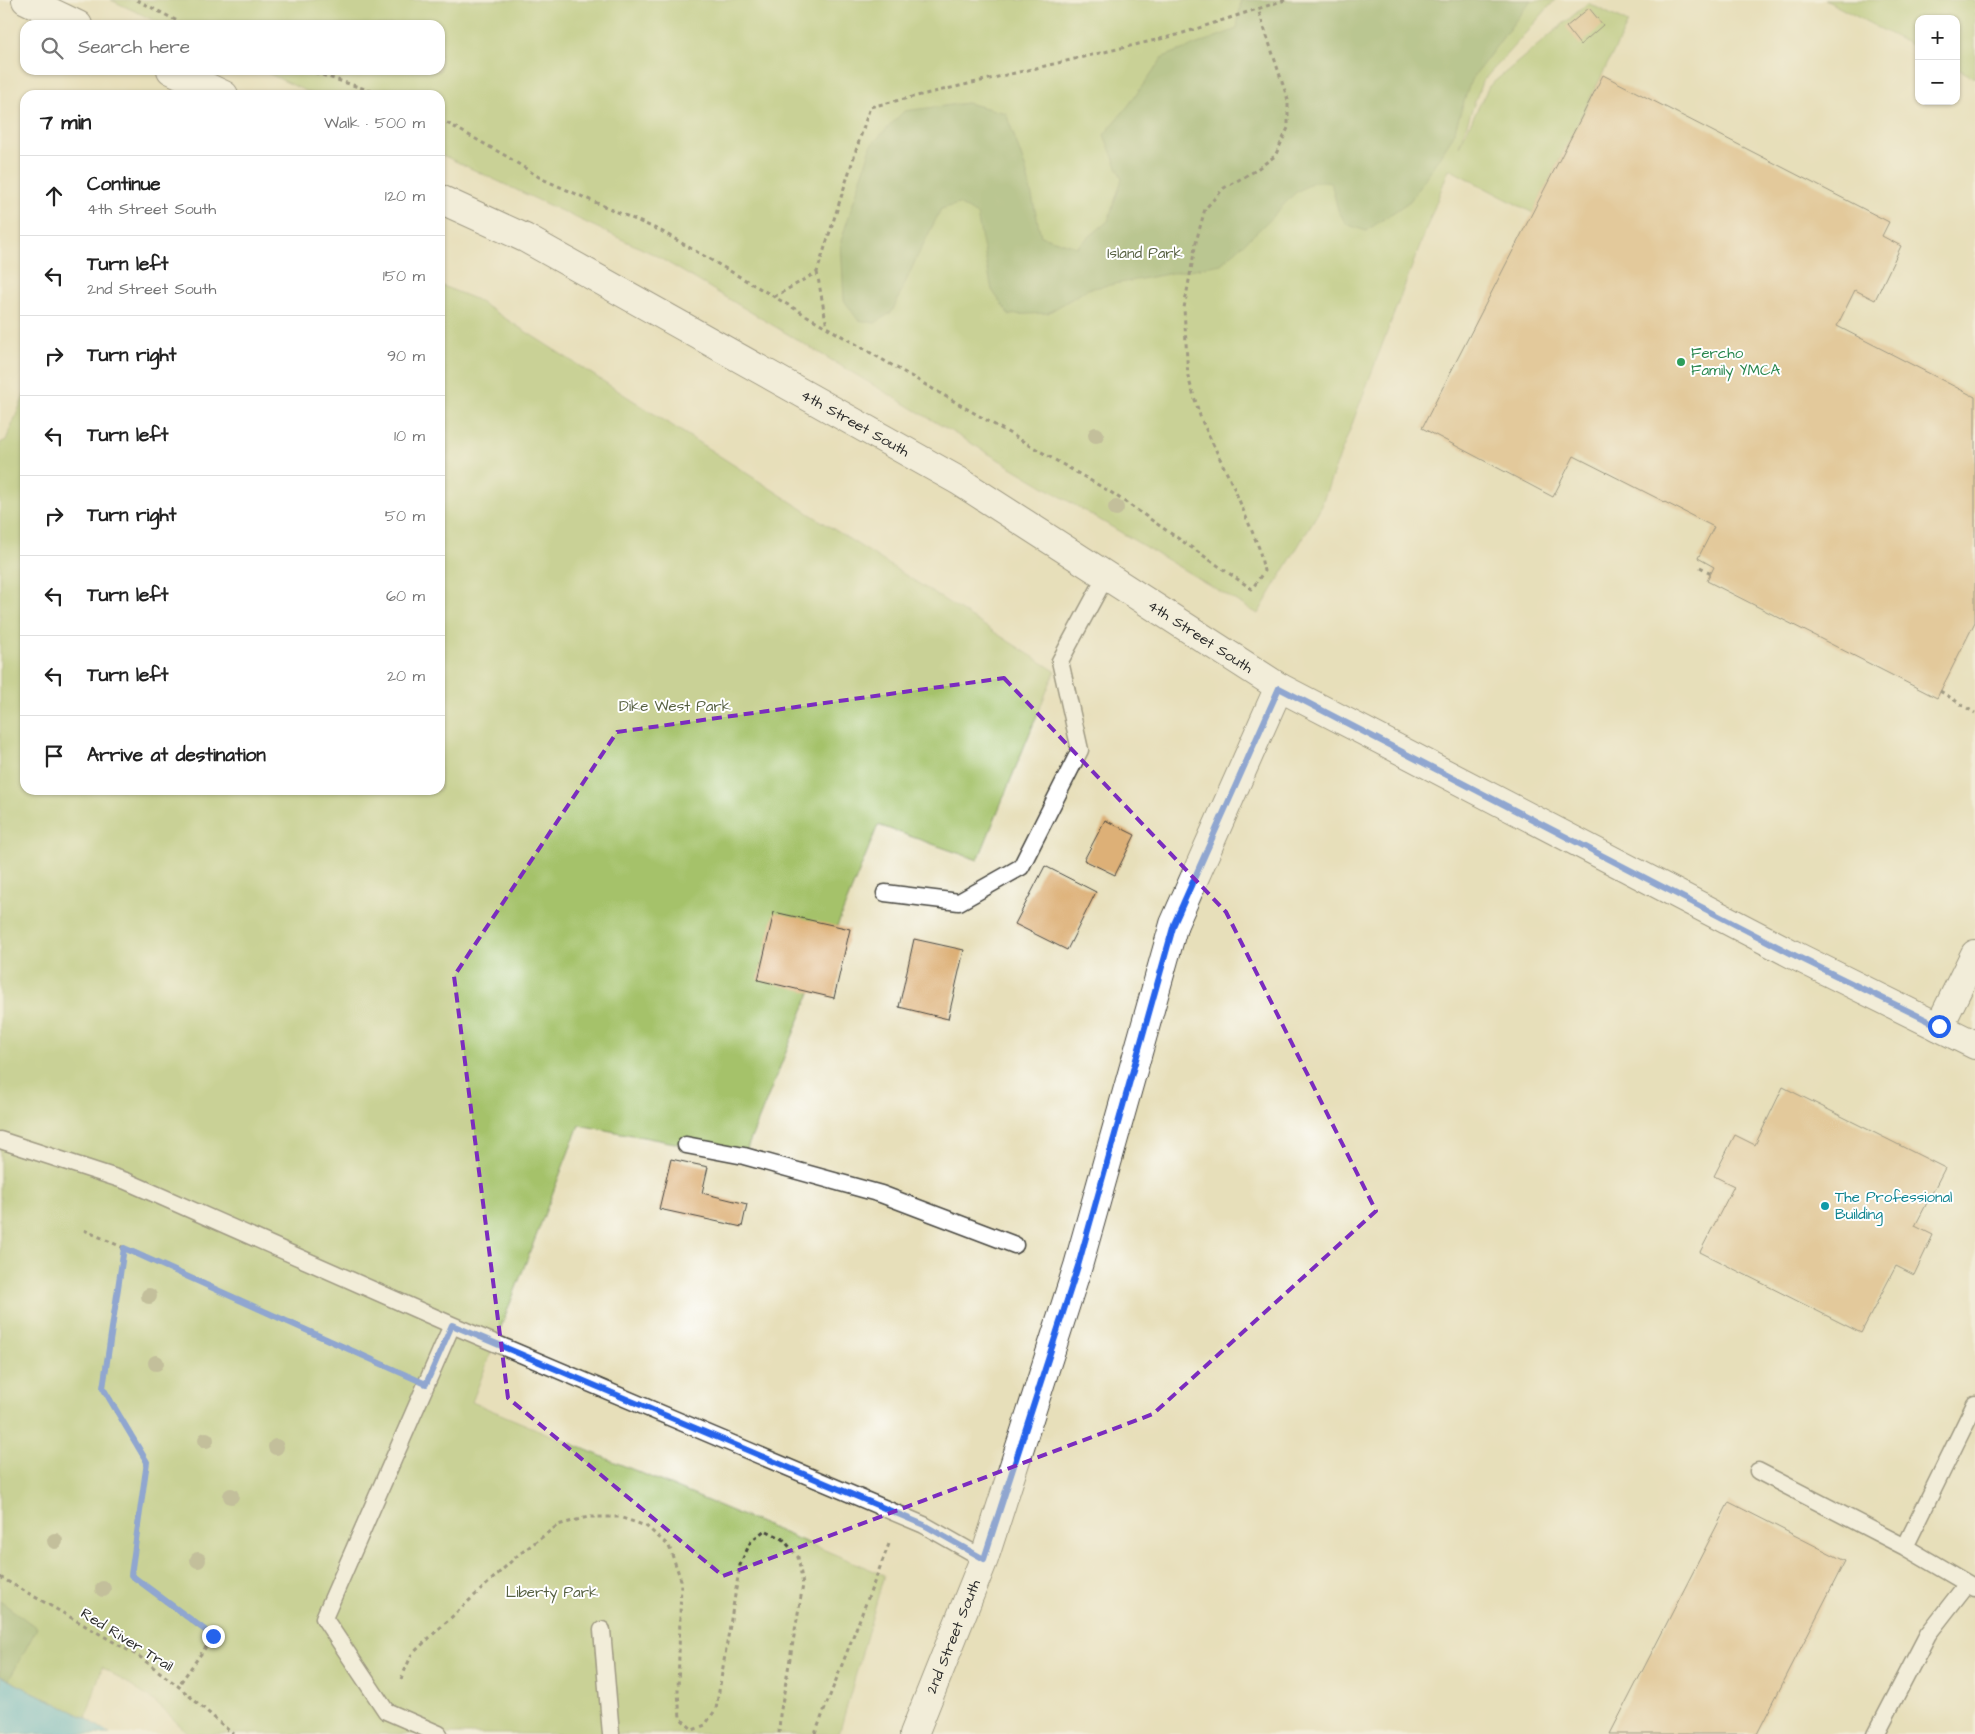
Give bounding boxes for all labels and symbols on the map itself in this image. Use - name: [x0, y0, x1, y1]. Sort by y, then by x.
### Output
- park label: Island Park: [1107, 243, 1183, 264]
- place label: Fercho Family YMCA: [1691, 343, 1781, 382]
- marker: Fercho Family YMCA: [1675, 356, 1687, 368]
- street label: 4th Street South: [797, 384, 914, 462]
- street label: 4th Street South: [1144, 595, 1258, 678]
- park label: Dike West Park: [619, 696, 731, 717]
- route start: [1928, 1015, 1951, 1038]
- place label: The Professional Building: [1835, 1187, 1952, 1226]
- marker: The Professional Building: [1819, 1200, 1831, 1212]
- street label: 2nd Street South: [921, 1576, 985, 1697]
- park label: Liberty Park: [506, 1582, 598, 1604]
- street label: Red River Trail: [77, 1603, 177, 1677]
- route end: [202, 1625, 225, 1648]

